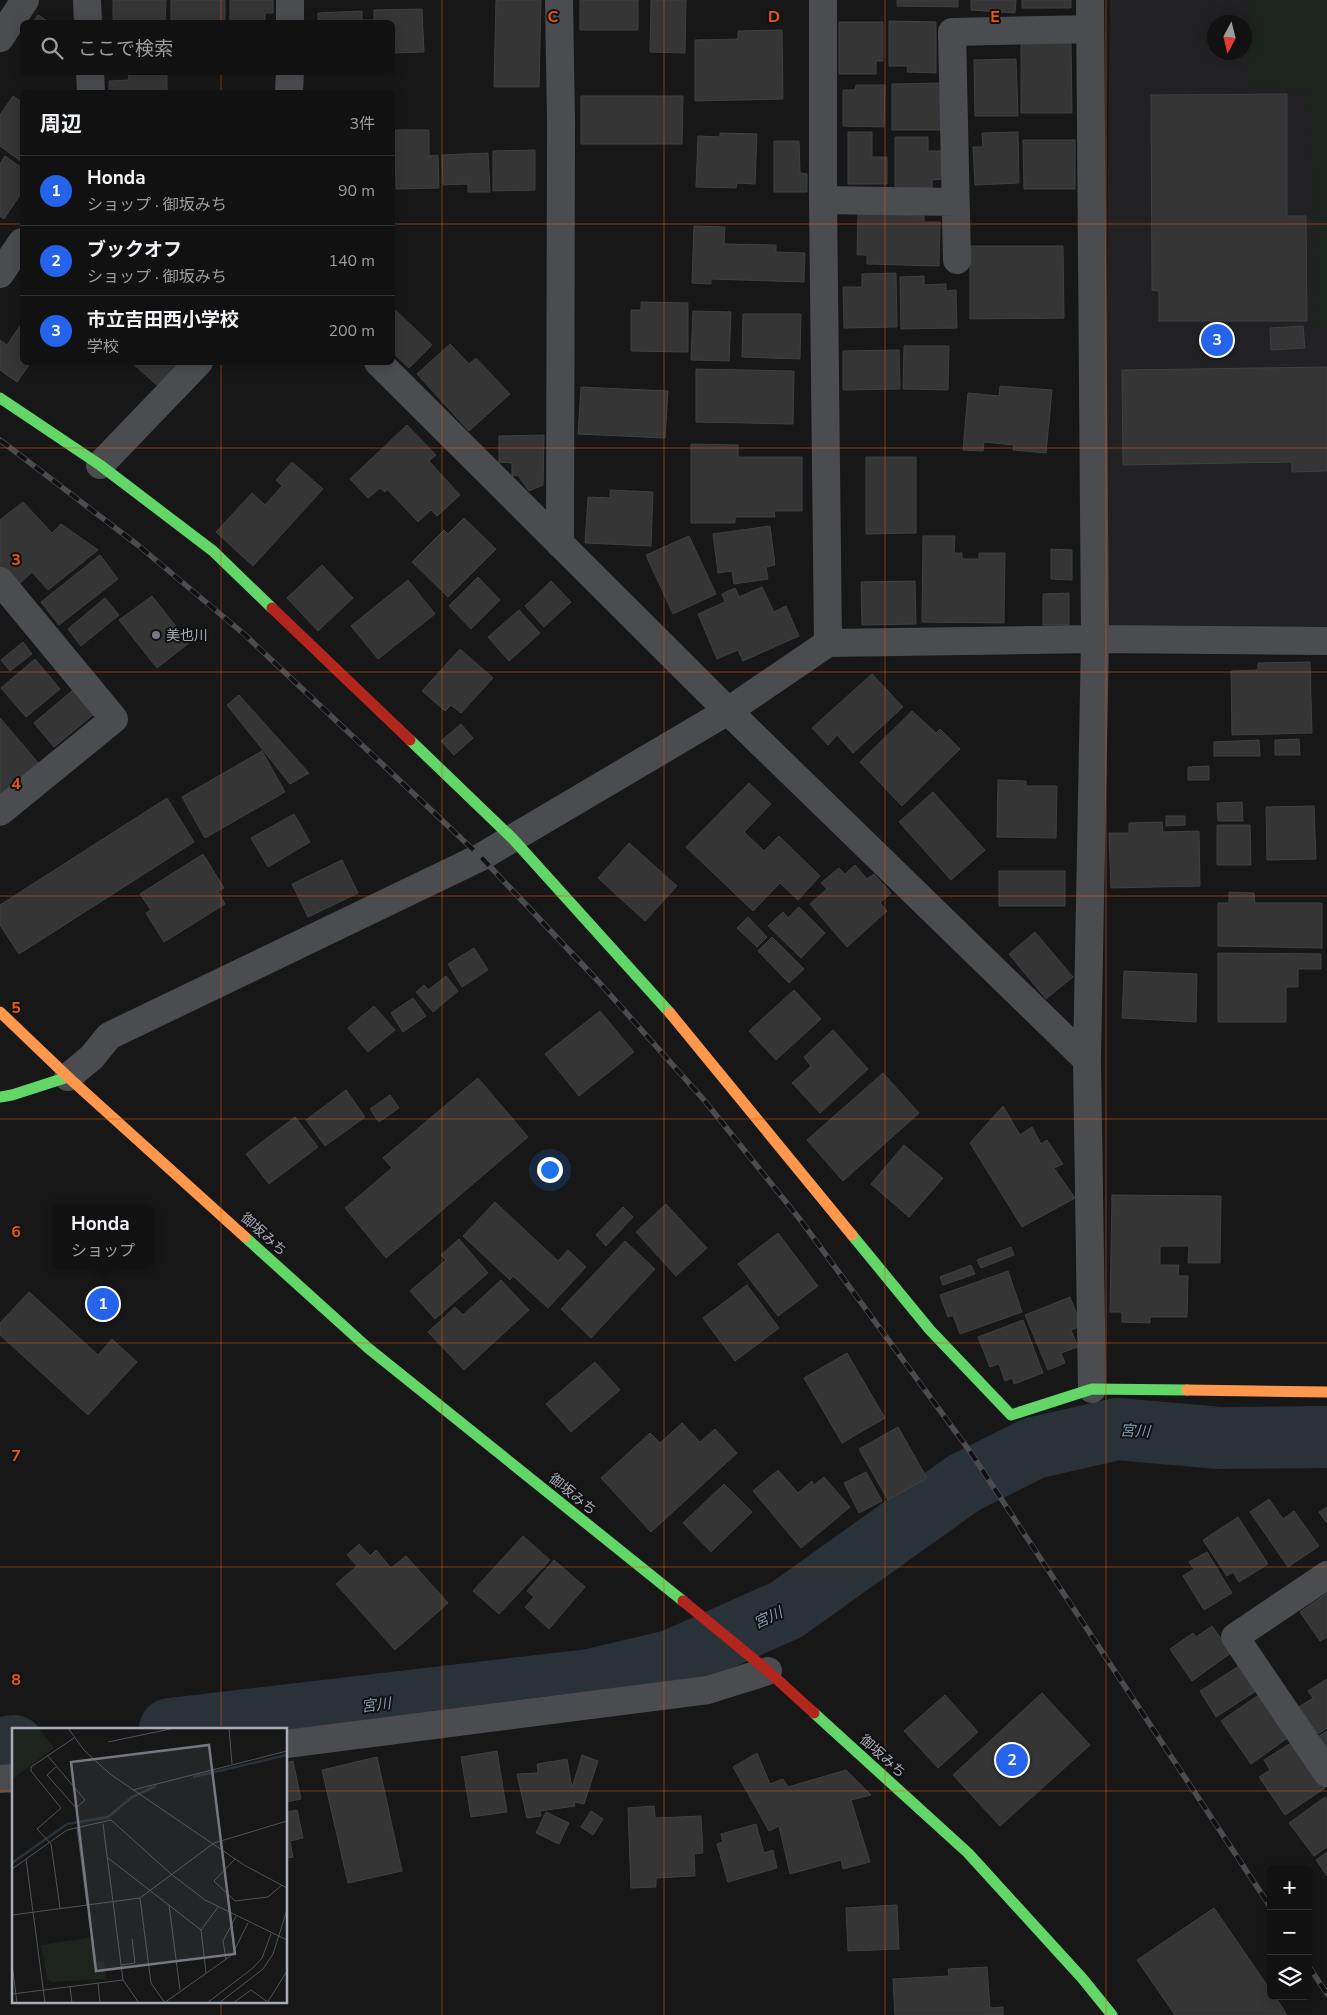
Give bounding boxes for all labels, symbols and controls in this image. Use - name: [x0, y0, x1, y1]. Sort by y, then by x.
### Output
- text: C: [548, 6, 559, 28]
- text: D: [768, 6, 780, 28]
- text: E: [990, 6, 1000, 28]
- north arrow: [1207, 15, 1252, 60]
- search box: [20, 20, 395, 75]
- icon: search: [38, 34, 66, 62]
- text: ここで検索: [78, 36, 173, 62]
- text: 周辺: [40, 110, 82, 138]
- text: 3件: [349, 113, 375, 135]
- text: Honda: [87, 165, 146, 191]
- text: 1: [51, 180, 61, 202]
- text: 90 m: [338, 180, 375, 202]
- text: ショップ · 御坂みち: [87, 194, 227, 216]
- text: ブックオフ: [87, 237, 182, 263]
- text: 2: [51, 250, 61, 272]
- text: 140 m: [328, 250, 375, 272]
- text: ショップ · 御坂みち: [87, 266, 227, 288]
- text: 市立吉田西小学校: [87, 307, 239, 333]
- text: 3: [51, 320, 61, 342]
- text: 200 m: [328, 320, 375, 342]
- pin: 3: [1201, 321, 1233, 359]
- text: 学校: [87, 336, 119, 358]
- text: 3: [11, 549, 21, 571]
- place label: 美也川: [166, 626, 208, 645]
- marker: 美也川: [150, 629, 162, 641]
- text: 4: [11, 773, 21, 795]
- text: 5: [11, 997, 21, 1019]
- your location: [537, 1157, 563, 1183]
- popup: [53, 1204, 153, 1269]
- street label: 御坂みち: [237, 1209, 291, 1260]
- text: Honda: [71, 1211, 130, 1237]
- text: 6: [11, 1221, 21, 1243]
- text: ショップ: [71, 1240, 135, 1262]
- pin: 1: [87, 1285, 119, 1323]
- water label: 宮川: [1119, 1420, 1152, 1442]
- text: 7: [11, 1445, 21, 1467]
- street label: 御坂みち: [545, 1469, 600, 1519]
- water label: 宮川: [750, 1602, 788, 1633]
- text: 8: [11, 1669, 21, 1691]
- water label: 宮川: [360, 1693, 394, 1717]
- inset map: [12, 1728, 288, 2002]
- street label: 御坂みち: [856, 1731, 910, 1782]
- pin: 2: [996, 1741, 1028, 1779]
- map controls: [1267, 1865, 1312, 2000]
- button: +: [1267, 1865, 1312, 1910]
- button: −: [1267, 1910, 1312, 1955]
- button: layers: [1267, 1955, 1312, 2000]

